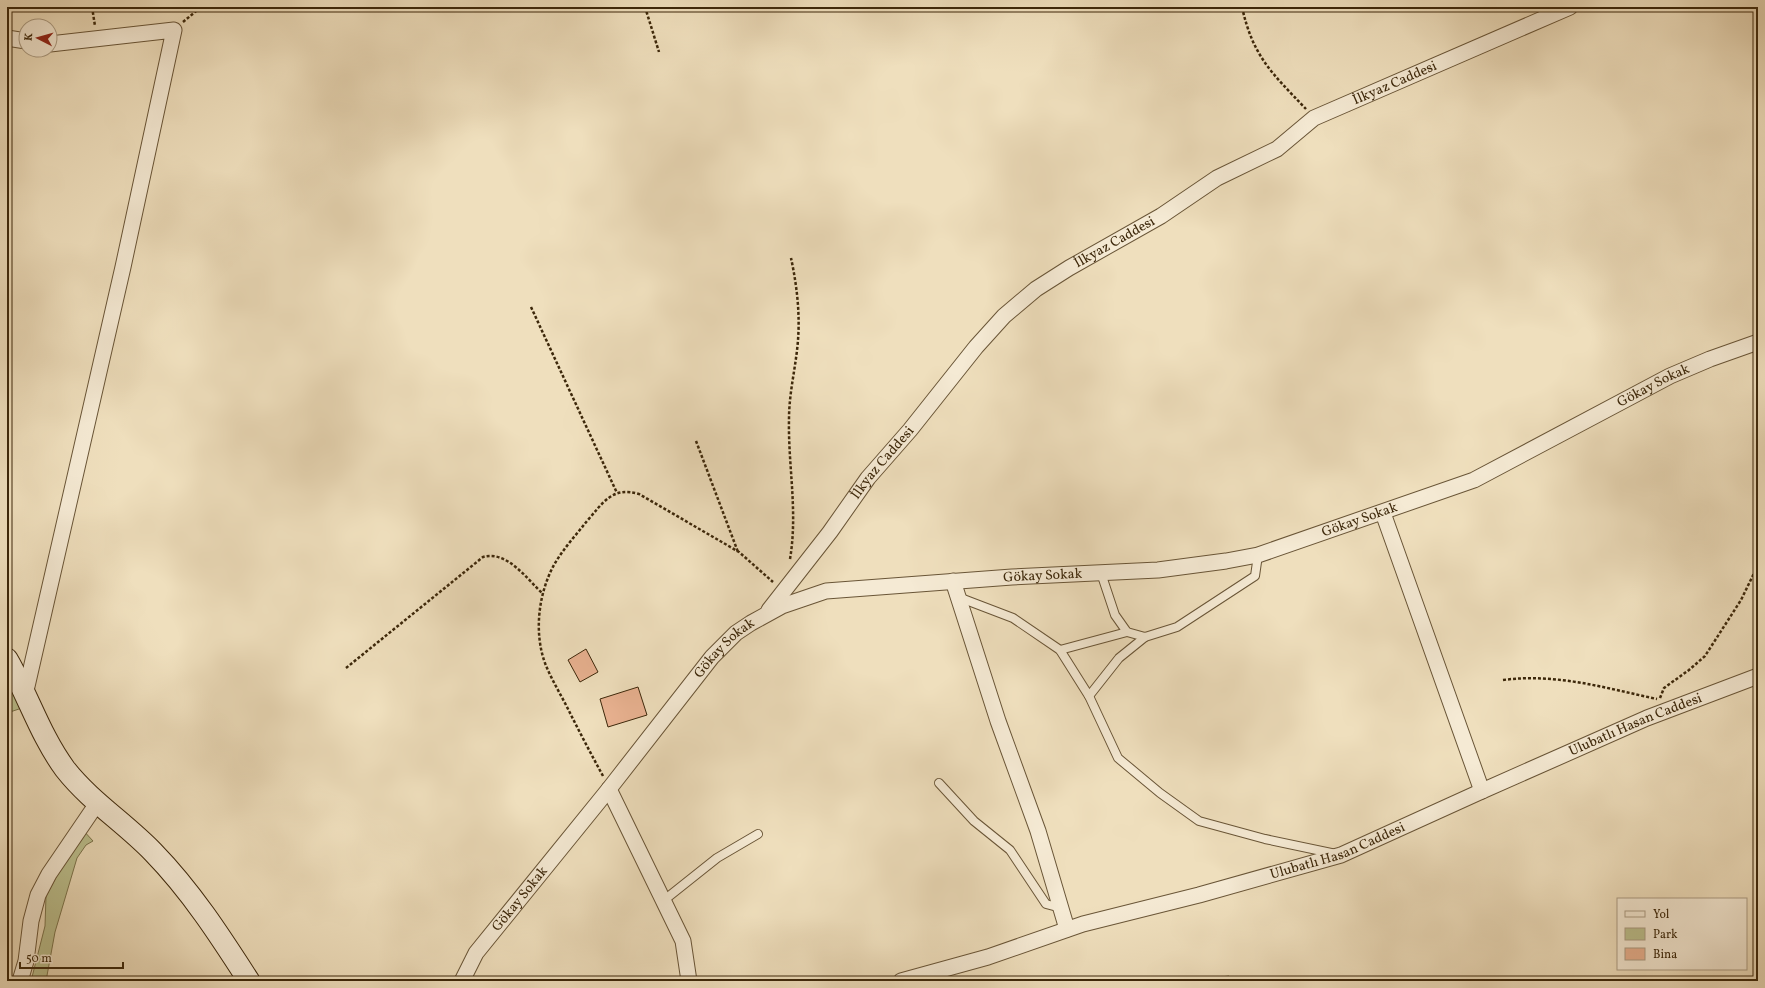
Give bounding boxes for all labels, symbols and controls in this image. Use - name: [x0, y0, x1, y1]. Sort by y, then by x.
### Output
- north arrow: [18, 18, 58, 58]
- text: K: [22, 32, 37, 42]
- street label: İlkyaz Caddesi: [1350, 56, 1440, 110]
- street label: İlkyaz Caddesi: [1071, 212, 1158, 273]
- street label: Gökay Sokak: [1614, 359, 1693, 412]
- street label: İlkyaz Caddesi: [846, 422, 919, 503]
- street label: Gökay Sokak: [1319, 498, 1400, 542]
- street label: Gökay Sokak: [1003, 564, 1083, 587]
- street label: Gökay Sokak: [689, 613, 759, 682]
- street label: Ulubatlı Hasan Caddesi: [1566, 689, 1705, 761]
- street label: Ulubatlı Hasan Caddesi: [1268, 818, 1408, 884]
- street label: Gökay Sokak: [488, 862, 552, 936]
- legend: [1617, 898, 1747, 970]
- text: Yol: [1653, 907, 1670, 923]
- text: Park: [1653, 927, 1678, 943]
- scale bar: [20, 944, 123, 970]
- text: Bina: [1653, 947, 1677, 963]
- text: 50 m: [26, 951, 52, 967]

